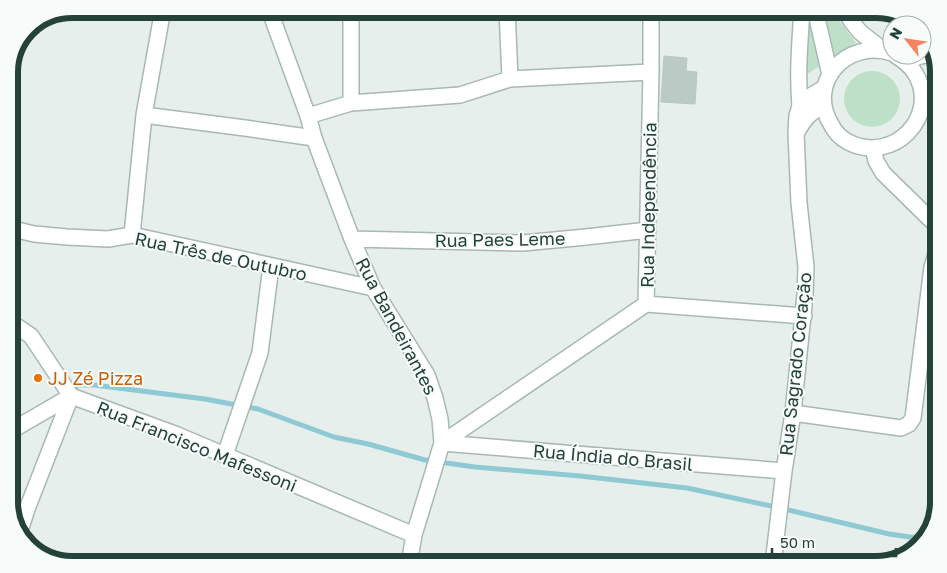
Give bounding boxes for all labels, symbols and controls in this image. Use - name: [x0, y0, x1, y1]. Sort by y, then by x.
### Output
- north arrow: [882, 15, 932, 65]
- text: N: [885, 24, 905, 42]
- street label: Rua Independência: [636, 122, 660, 288]
- street label: Rua Três de Outubro: [133, 227, 309, 285]
- street label: Rua Paes Leme: [435, 227, 565, 251]
- street label: Rua Bandeirantes: [352, 254, 442, 398]
- street label: Rua Sagrado Coração: [774, 271, 816, 457]
- place label: JJ Zé Pizza: [48, 367, 143, 389]
- marker: JJ Zé Pizza: [32, 372, 44, 384]
- street label: Rua Francisco Mafessoni: [94, 396, 300, 496]
- street label: Rua Índia do Brasil: [532, 439, 694, 475]
- scale bar: [772, 526, 896, 558]
- text: 50 m: [780, 533, 815, 551]

